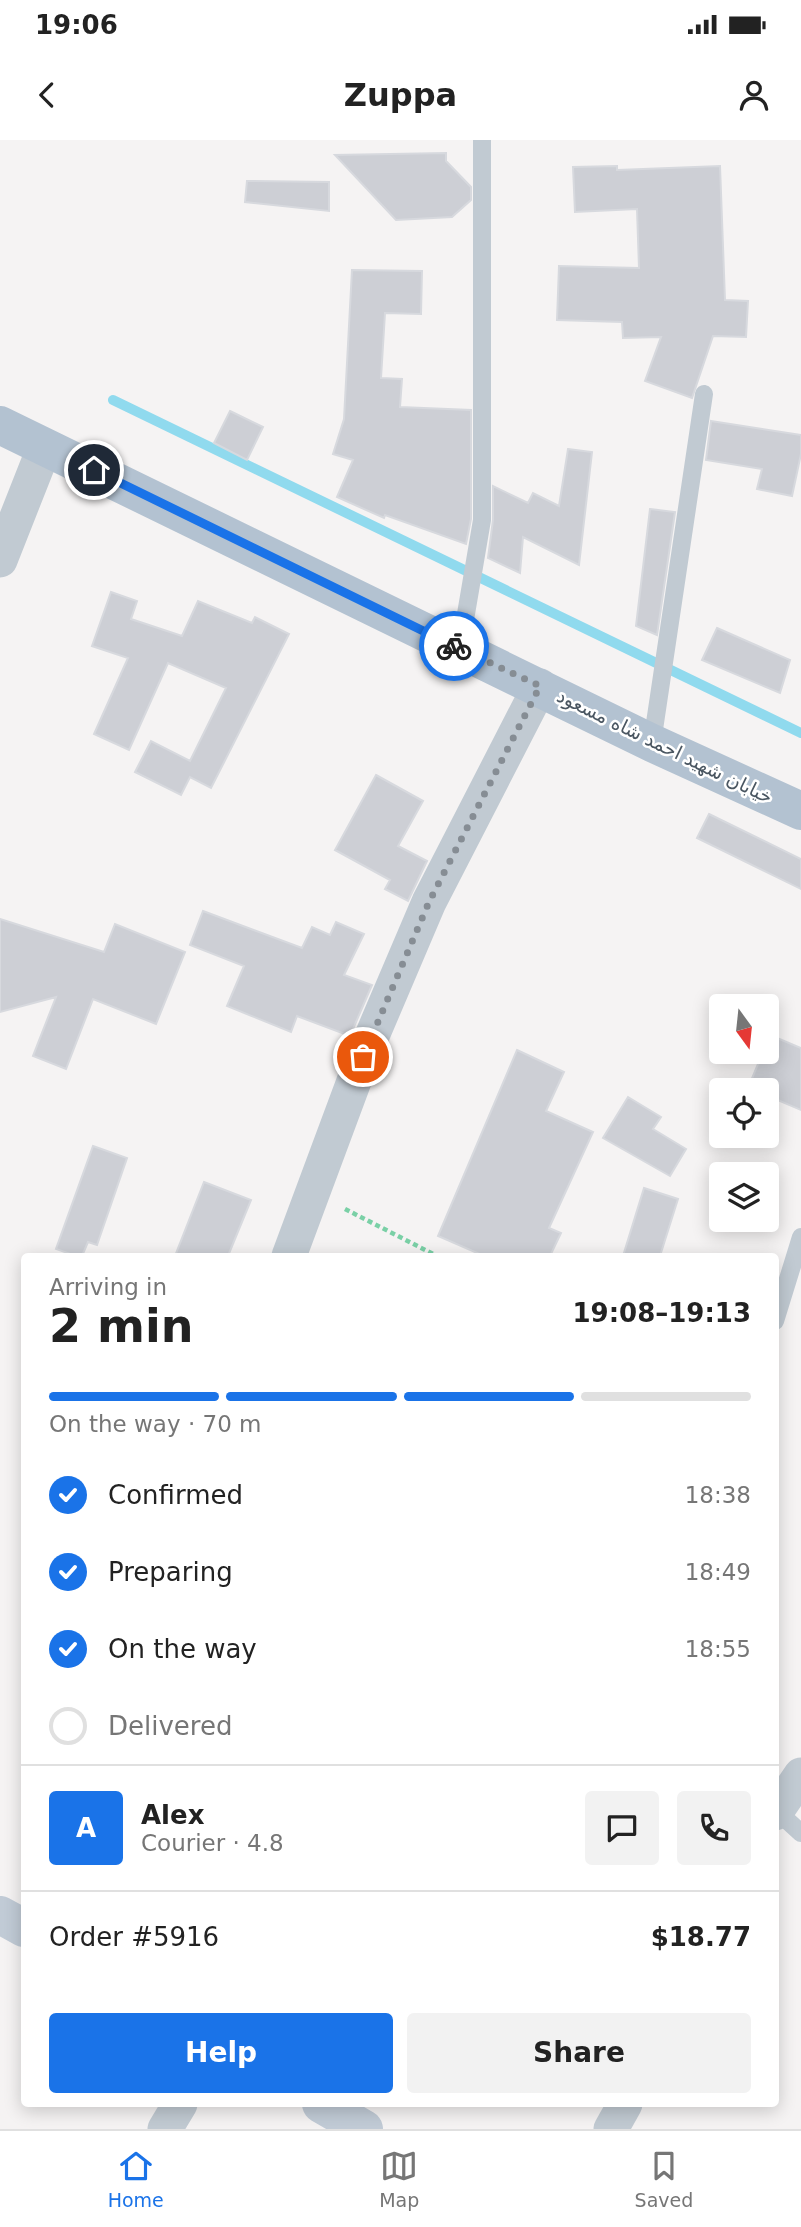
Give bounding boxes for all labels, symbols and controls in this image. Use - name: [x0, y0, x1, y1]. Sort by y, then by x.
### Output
- text: 19:06: [35, 10, 118, 40]
- icon: back: [28, 76, 66, 114]
- text: Zuppa: [344, 76, 457, 114]
- icon: person: [735, 76, 773, 114]
- pin: [64, 440, 124, 500]
- icon: home: [75, 451, 113, 489]
- courier: [419, 611, 489, 681]
- icon: bike: [435, 627, 473, 665]
- street label: خیابان شهید احمد شاه مسعود: [553, 684, 776, 809]
- north arrow: [709, 994, 779, 1064]
- map controls: [709, 994, 779, 1232]
- pin: [333, 1027, 393, 1087]
- icon: bag: [344, 1038, 382, 1076]
- button: locate: [709, 1078, 779, 1148]
- button: layers: [709, 1162, 779, 1232]
- text: Arriving in: [49, 1274, 167, 1300]
- text: 19:08–19:13: [572, 1298, 751, 1328]
- text: 2 min: [49, 1299, 193, 1353]
- text: On the way · 70 m: [49, 1411, 261, 1437]
- icon: check: [49, 1476, 87, 1514]
- text: Confirmed: [108, 1480, 243, 1510]
- text: 18:38: [685, 1482, 751, 1508]
- icon: check: [49, 1553, 87, 1591]
- text: Preparing: [108, 1557, 233, 1587]
- text: 18:49: [685, 1559, 751, 1585]
- icon: check: [49, 1630, 87, 1668]
- text: On the way: [108, 1634, 257, 1664]
- text: 18:55: [685, 1636, 751, 1662]
- text: Delivered: [108, 1711, 232, 1741]
- button: chat: [585, 1791, 659, 1865]
- button: phone: [677, 1791, 751, 1865]
- text: Alex: [141, 1800, 204, 1830]
- text: A: [76, 1813, 96, 1843]
- text: Courier · 4.8: [141, 1830, 284, 1856]
- text: Order #5916: [49, 1922, 219, 1952]
- text: $18.77: [651, 1922, 751, 1952]
- button: Help: [49, 2013, 393, 2093]
- button: Share: [407, 2013, 751, 2093]
- tab: Home: [108, 2147, 164, 2211]
- tab: Map: [379, 2147, 419, 2211]
- tab: Saved: [635, 2147, 693, 2211]

